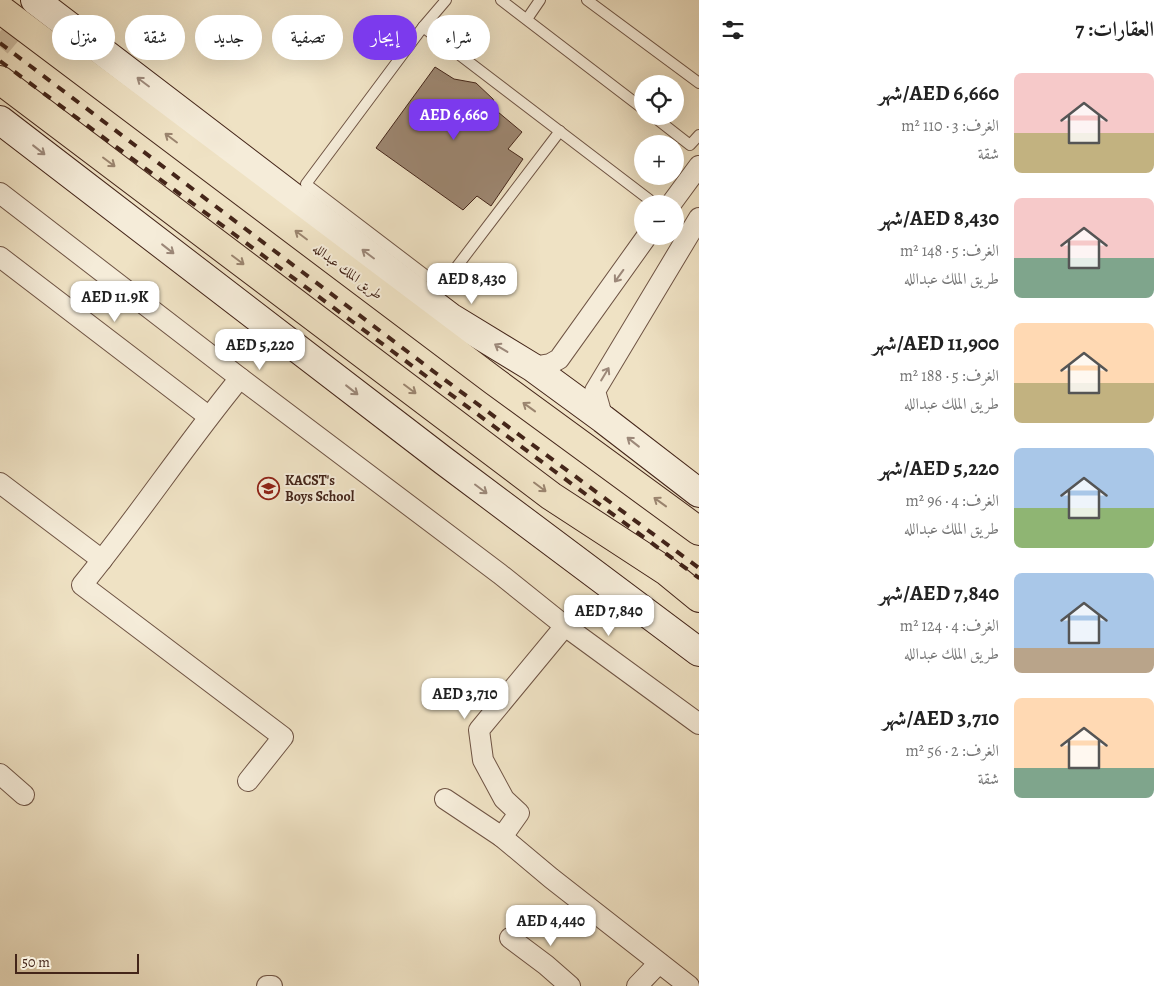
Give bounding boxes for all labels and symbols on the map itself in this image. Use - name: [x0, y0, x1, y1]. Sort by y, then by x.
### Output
- one-way arrow: [136, 77, 150, 87]
- pin: AED 6,660: [397, 98, 511, 141]
- one-way arrow: [165, 132, 178, 143]
- one-way arrow: [32, 144, 45, 155]
- one-way arrow: [102, 157, 116, 167]
- one-way arrow: [295, 230, 308, 241]
- street label: طريق الملك عبدالله: [309, 239, 387, 304]
- one-way arrow: [161, 243, 174, 254]
- one-way arrow: [361, 249, 375, 259]
- one-way arrow: [231, 255, 245, 265]
- pin: AED 8,430: [415, 262, 529, 305]
- one-way arrow: [614, 269, 624, 283]
- pin: AED 11.9K: [58, 280, 172, 323]
- pin: AED 5,220: [203, 328, 317, 371]
- one-way arrow: [494, 342, 508, 352]
- one-way arrow: [600, 368, 610, 382]
- one-way arrow: [403, 384, 416, 395]
- one-way arrow: [345, 385, 358, 396]
- one-way arrow: [522, 401, 536, 412]
- one-way arrow: [626, 437, 640, 447]
- place label: KACST's Boys School: [285, 471, 355, 506]
- school or university icon: KACST's Boys School: [257, 476, 281, 500]
- one-way arrow: [533, 482, 547, 492]
- one-way arrow: [474, 484, 488, 494]
- one-way arrow: [654, 497, 667, 508]
- pin: AED 7,840: [552, 594, 666, 637]
- pin: AED 3,710: [408, 678, 522, 720]
- pin: AED 4,440: [494, 904, 608, 947]
- scale bar: [15, 951, 139, 974]

